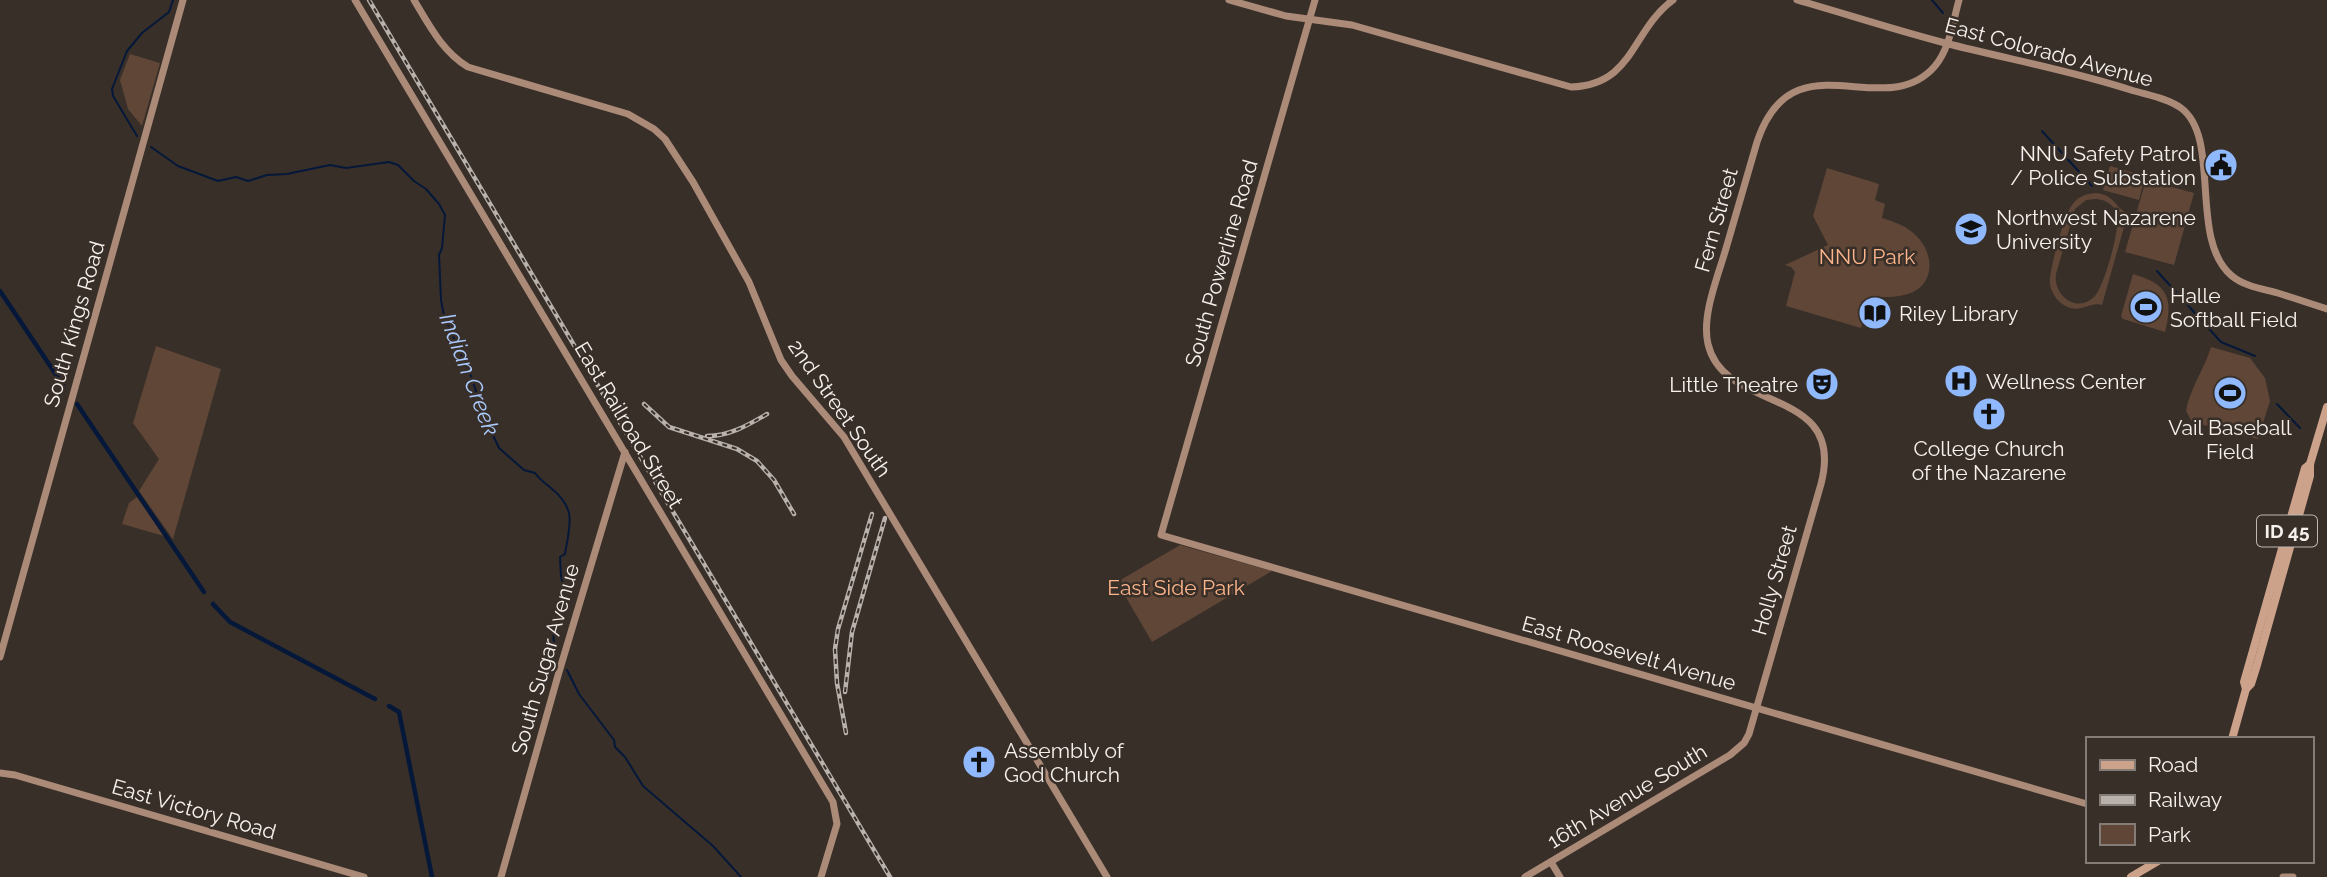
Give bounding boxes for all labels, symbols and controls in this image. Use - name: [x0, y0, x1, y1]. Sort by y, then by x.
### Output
- street label: East Colorado Avenue: [1942, 12, 2156, 92]
- place label: NNU Safety Patrol / Police Substation: [2010, 141, 2196, 190]
- public building icon: NNU Safety Patrol / Police Substation: [2202, 146, 2240, 184]
- street label: South Powerline Road: [1179, 157, 1263, 369]
- street label: Fern Street: [1689, 165, 1743, 275]
- place label: Northwest Nazarene University: [1996, 205, 2196, 254]
- school or university icon: Northwest Nazarene University: [1952, 210, 1990, 248]
- street label: South Kings Road: [38, 238, 110, 410]
- park label: NNU Park: [1819, 244, 1915, 269]
- place label: Halle Softball Field: [2170, 283, 2298, 332]
- sports icon: Halle Softball Field: [2127, 288, 2165, 326]
- library icon: Riley Library: [1856, 294, 1894, 332]
- place label: Riley Library: [1899, 301, 2018, 326]
- water label: Indian Creek: [434, 309, 506, 439]
- street label: 2nd Street South: [783, 334, 897, 482]
- street label: East Railroad Street: [569, 337, 689, 513]
- hospital icon: Wellness Center: [1942, 362, 1980, 400]
- theatre icon: Little Theatre: [1803, 365, 1841, 403]
- place label: Wellness Center: [1986, 369, 2147, 394]
- place label: Little Theatre: [1669, 372, 1798, 397]
- sports icon: Vail Baseball Field: [2211, 374, 2249, 412]
- church icon: College Church of the Nazarene: [1970, 395, 2008, 433]
- place label: Vail Baseball Field: [2168, 415, 2292, 464]
- place label: College Church of the Nazarene: [1912, 436, 2066, 485]
- road number: ID 45: [2257, 516, 2317, 546]
- street label: Holly Street: [1746, 522, 1802, 638]
- street label: South Sugar Avenue: [506, 561, 584, 757]
- park label: East Side Park: [1107, 575, 1245, 600]
- street label: East Roosevelt Avenue: [1519, 610, 1739, 696]
- legend: [2086, 737, 2313, 863]
- place label: Assembly of God Church: [1004, 738, 1125, 787]
- street label: 16th Avenue South: [1543, 739, 1711, 853]
- church icon: Assembly of God Church: [960, 743, 998, 781]
- text: Road: [2148, 752, 2198, 777]
- street label: East Victory Road: [109, 774, 279, 844]
- text: Railway: [2148, 787, 2222, 812]
- text: Park: [2148, 822, 2191, 847]

